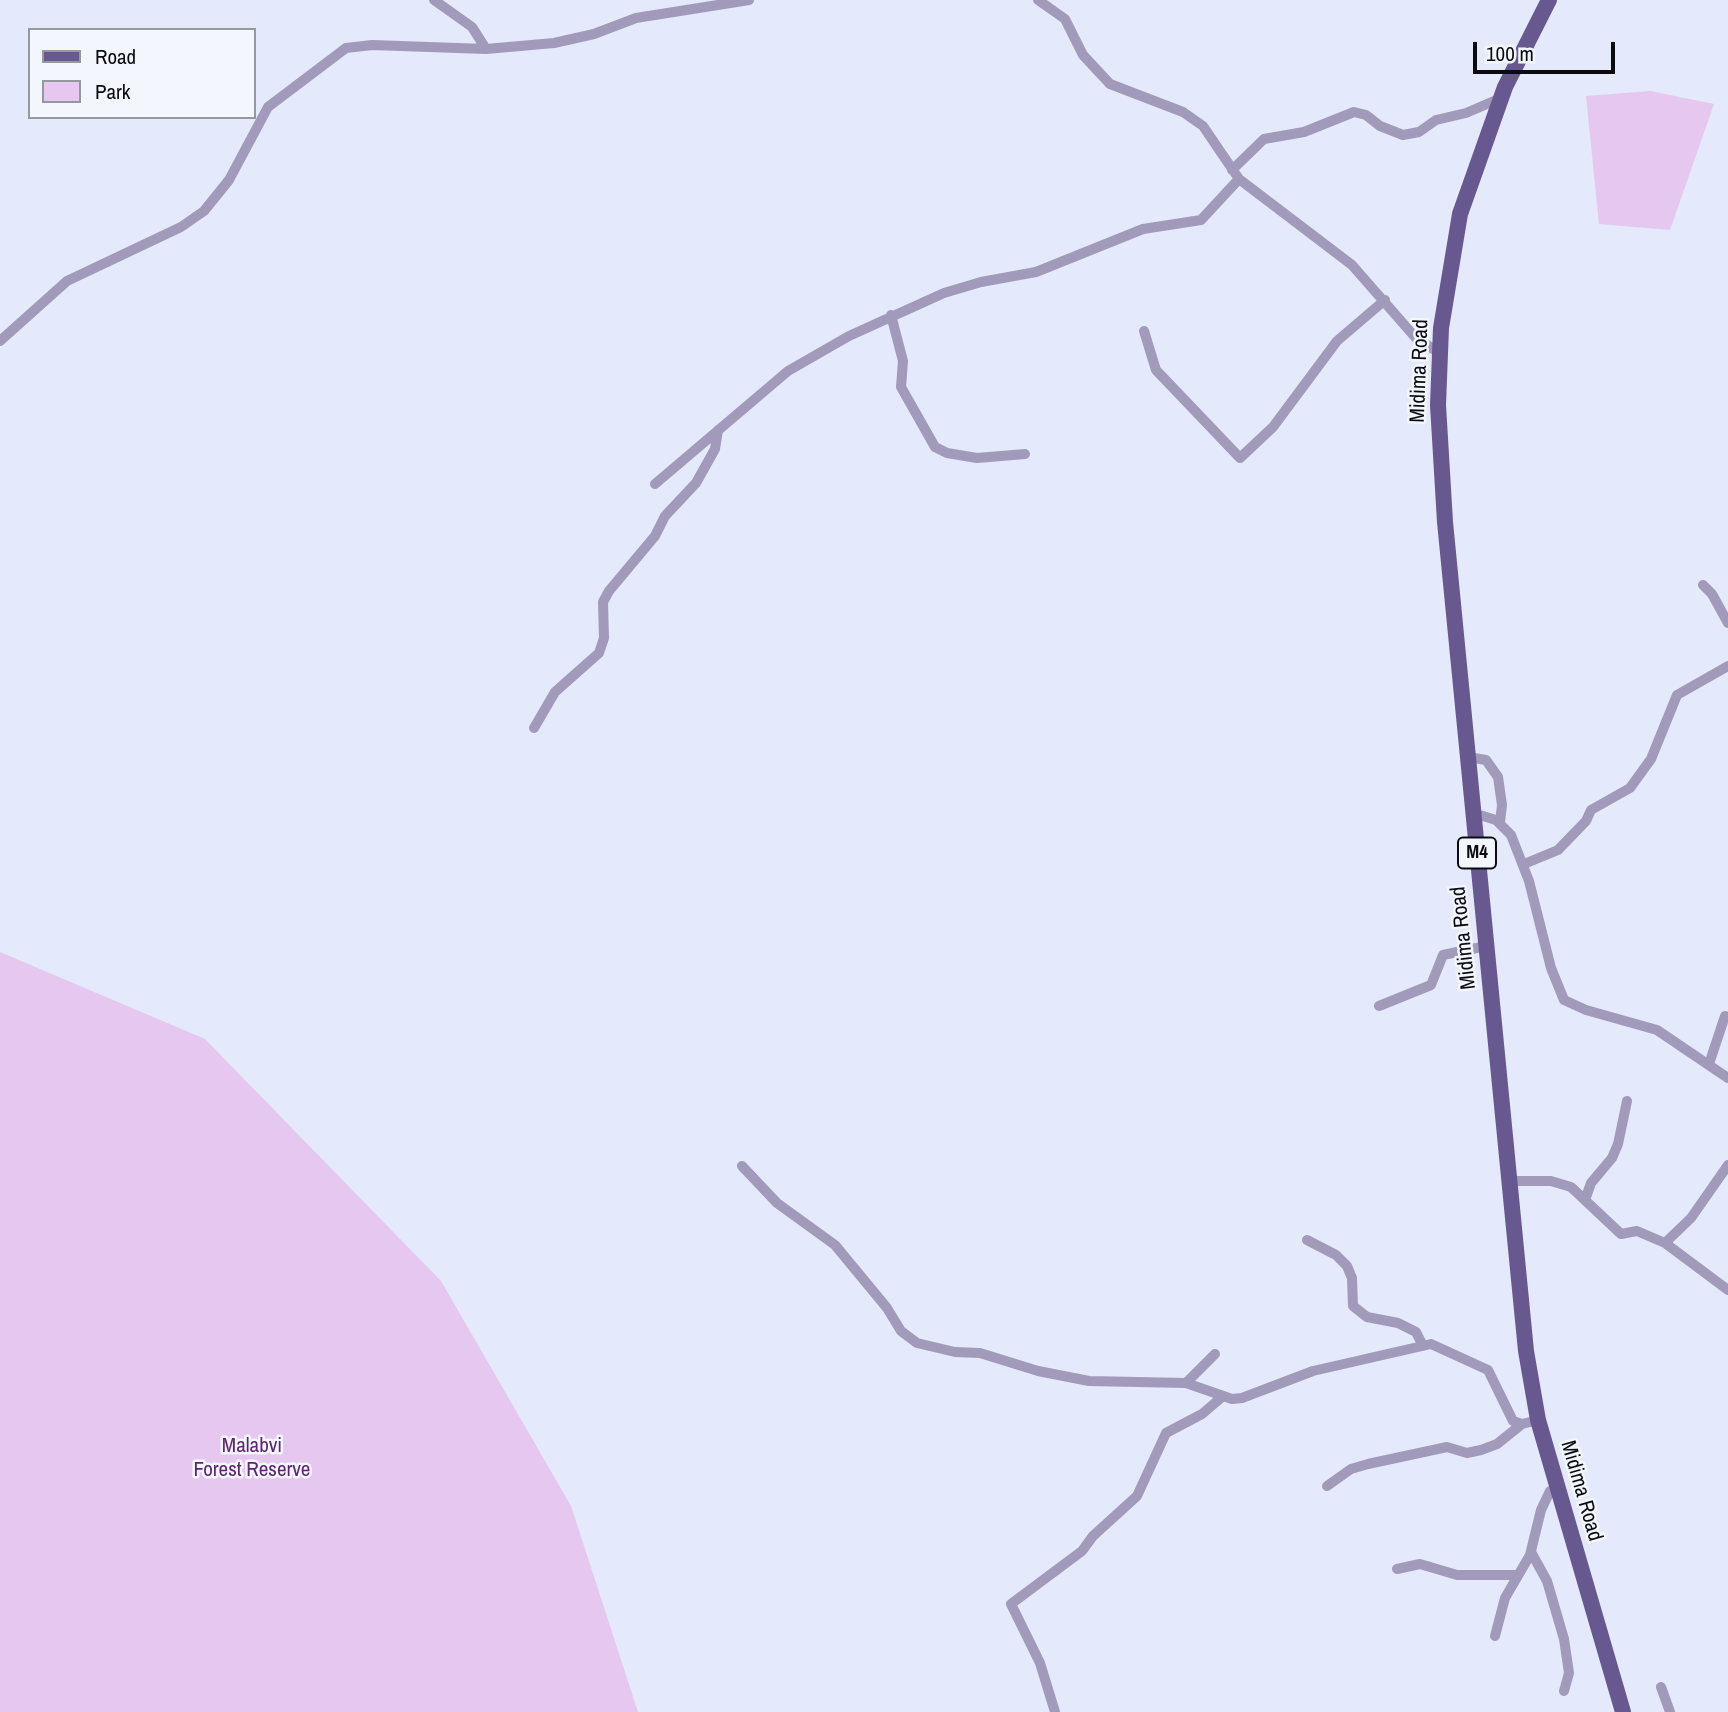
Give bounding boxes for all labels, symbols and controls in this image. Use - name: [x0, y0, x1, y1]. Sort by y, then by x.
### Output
- legend: [28, 28, 256, 119]
- scale bar: [1476, 28, 1618, 72]
- text: 100 m: [1486, 39, 1534, 68]
- text: Road: [95, 42, 136, 71]
- text: Park: [95, 77, 130, 106]
- street label: Midima Road: [1406, 319, 1434, 423]
- road number: M4: [1458, 838, 1496, 868]
- street label: Midima Road: [1446, 885, 1482, 991]
- park label: Malabvi Forest Reserve: [194, 1433, 310, 1483]
- street label: Midima Road: [1555, 1438, 1607, 1544]

